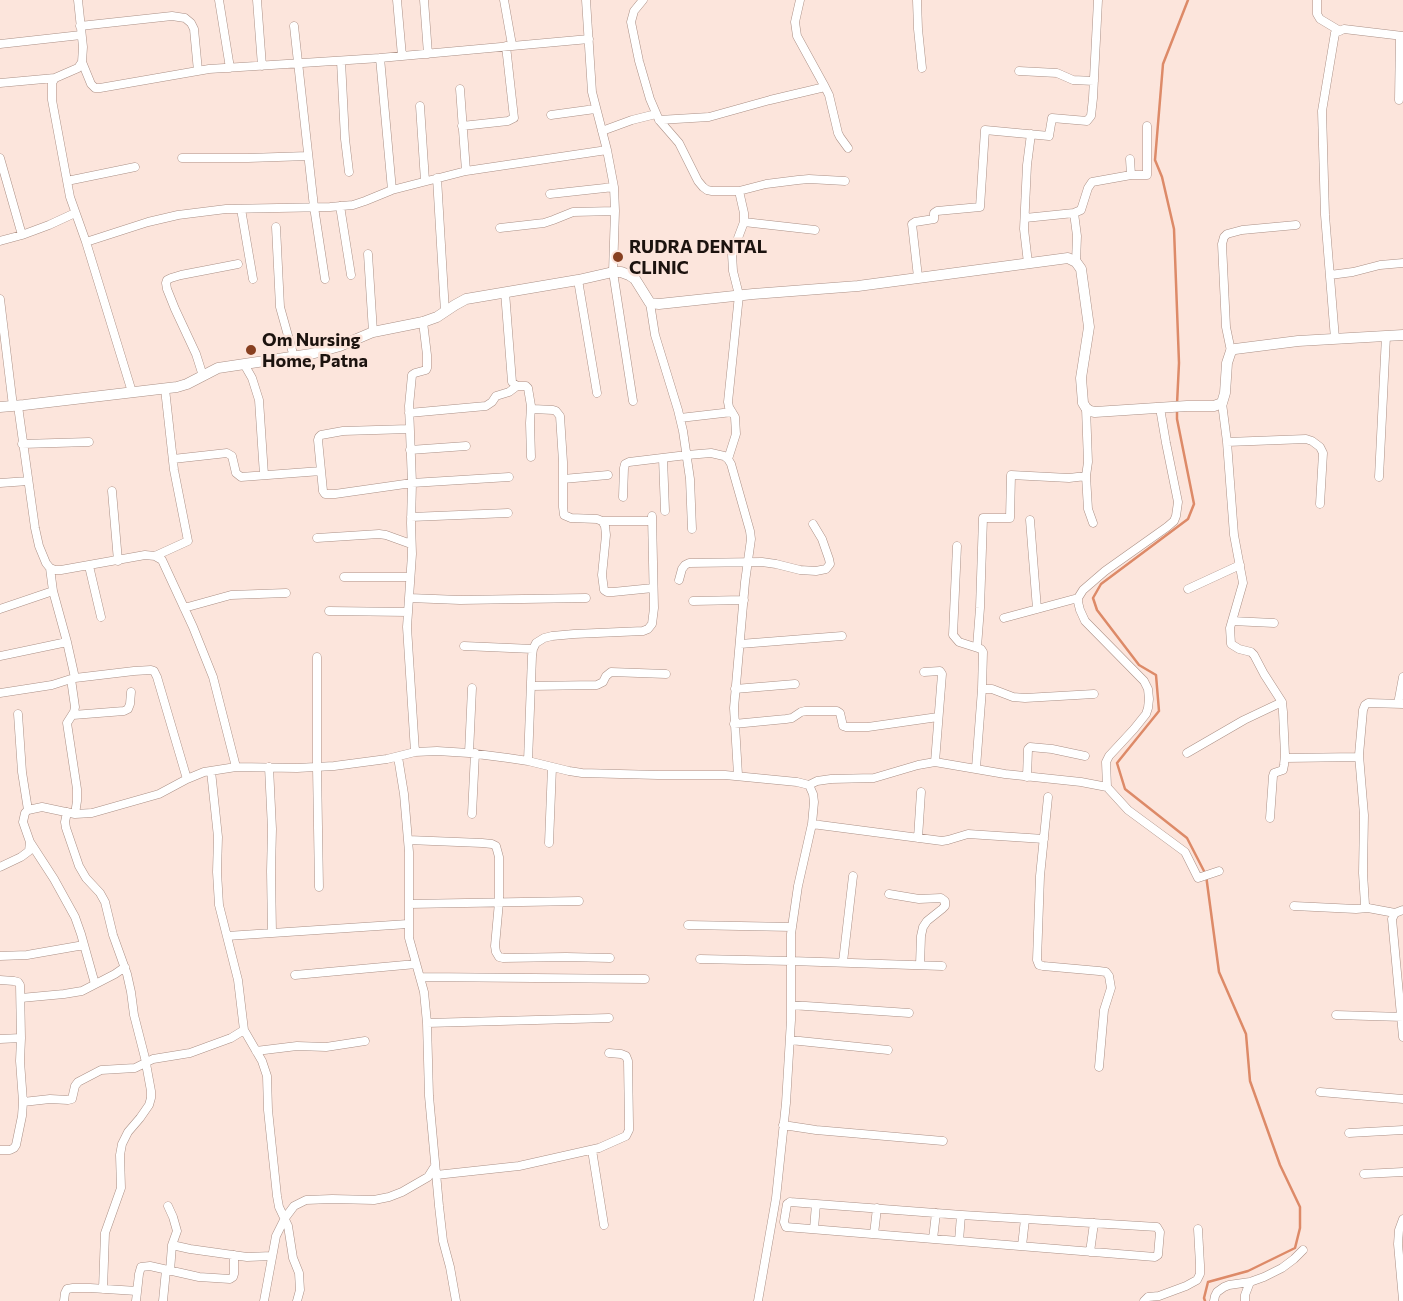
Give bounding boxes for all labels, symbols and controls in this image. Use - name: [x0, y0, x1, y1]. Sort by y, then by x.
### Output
- place label: RUDRA DENTAL CLINIC: [629, 236, 767, 278]
- marker: RUDRA DENTAL CLINIC: [611, 250, 625, 264]
- place label: Om Nursing Home, Patna: [262, 329, 368, 372]
- marker: Om Nursing Home, Patna: [244, 343, 258, 357]

